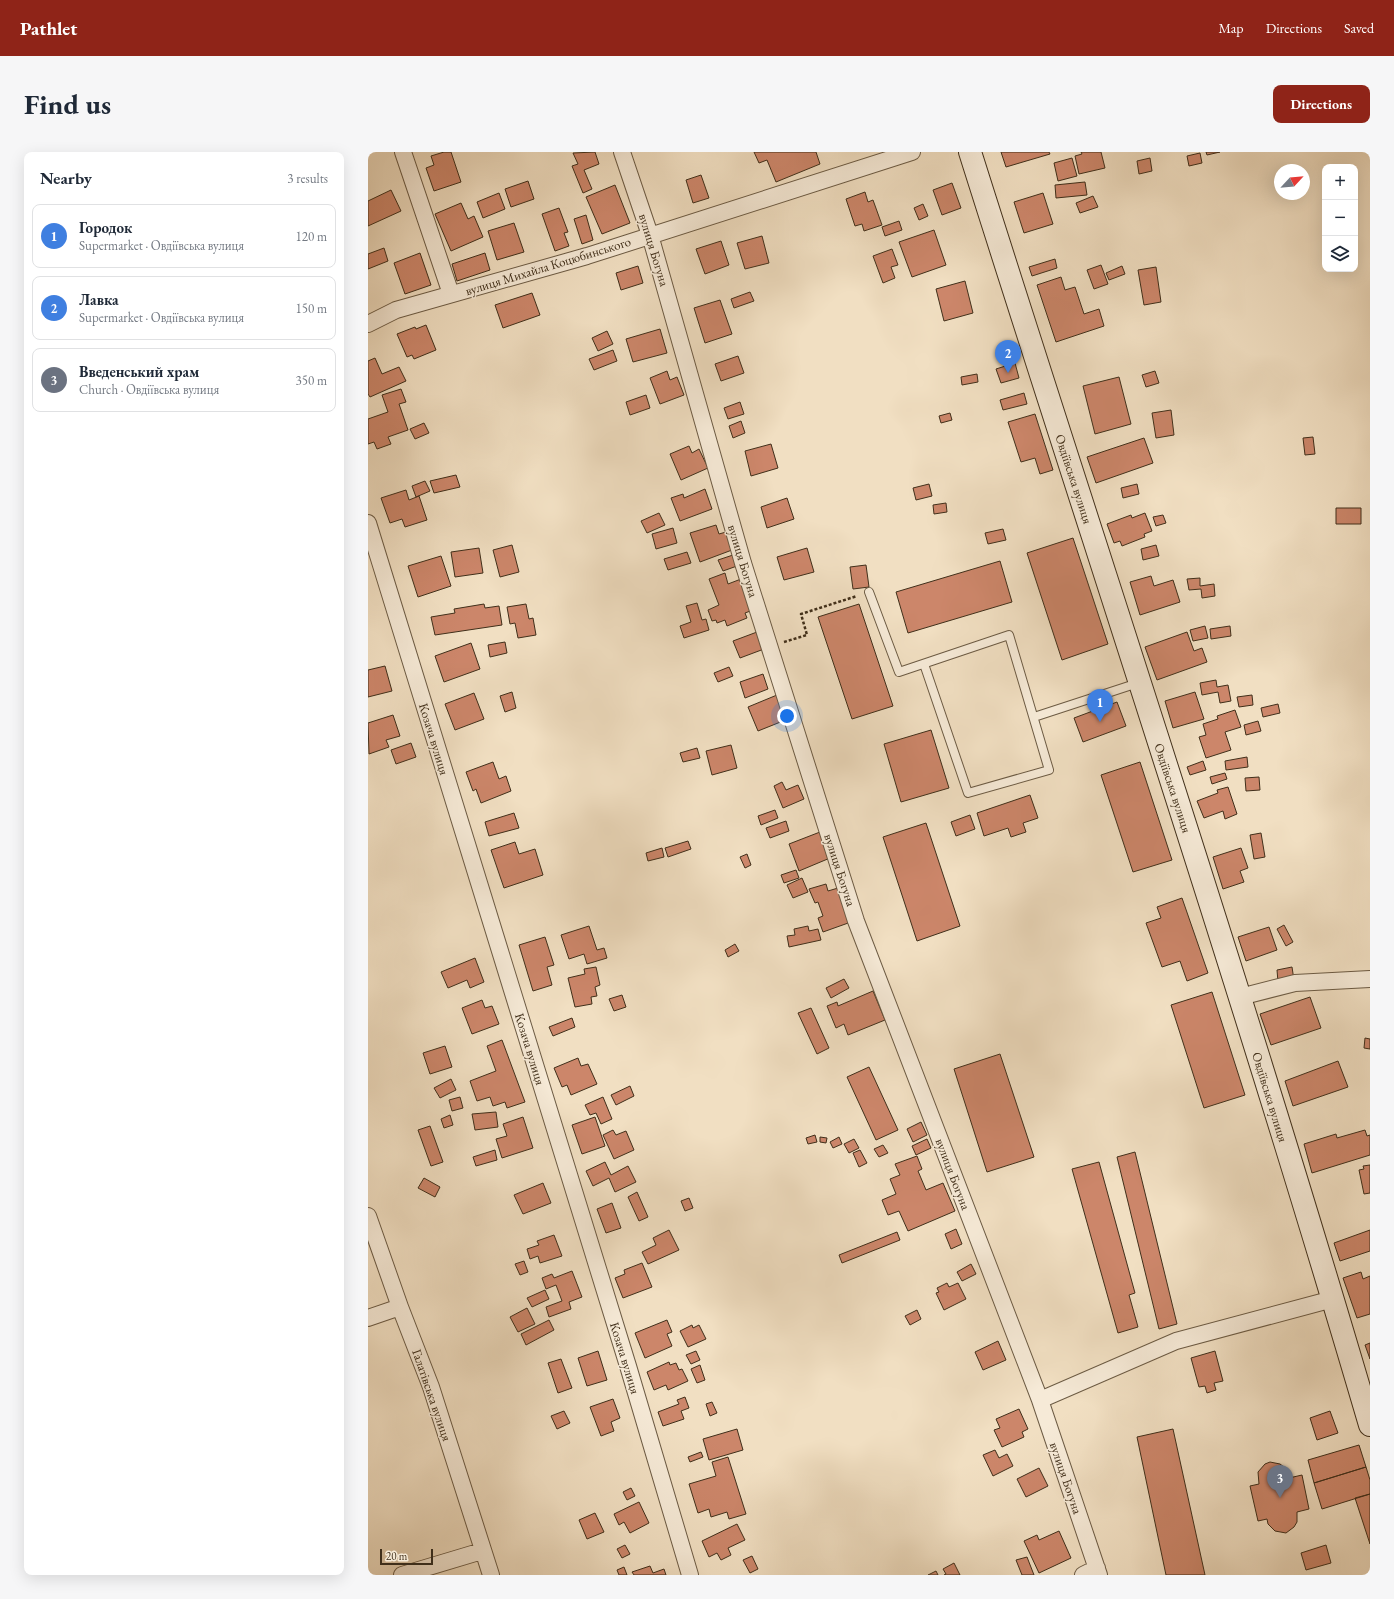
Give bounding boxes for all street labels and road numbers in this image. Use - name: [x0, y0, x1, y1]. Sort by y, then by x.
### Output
- street label: вулиця Богуна: [635, 212, 673, 289]
- street label: вулиця Михайла Коцюбинського: [463, 233, 633, 299]
- street label: Овдіївська вулиця: [1052, 432, 1097, 526]
- street label: вулиця Богуна: [724, 523, 762, 600]
- street label: Козача вулиця: [415, 701, 453, 777]
- street label: Овдіївська вулиця: [1151, 741, 1196, 835]
- street label: вулиця Богуна: [820, 832, 860, 909]
- street label: Козача вулиця: [511, 1011, 549, 1087]
- street label: Овдіївська вулиця: [1248, 1050, 1292, 1144]
- street label: вулиця Богуна: [932, 1136, 975, 1213]
- street label: Козача вулиця: [606, 1320, 644, 1396]
- street label: Галатівська вулиця: [408, 1347, 456, 1443]
- street label: вулиця Богуна: [1046, 1440, 1087, 1517]

